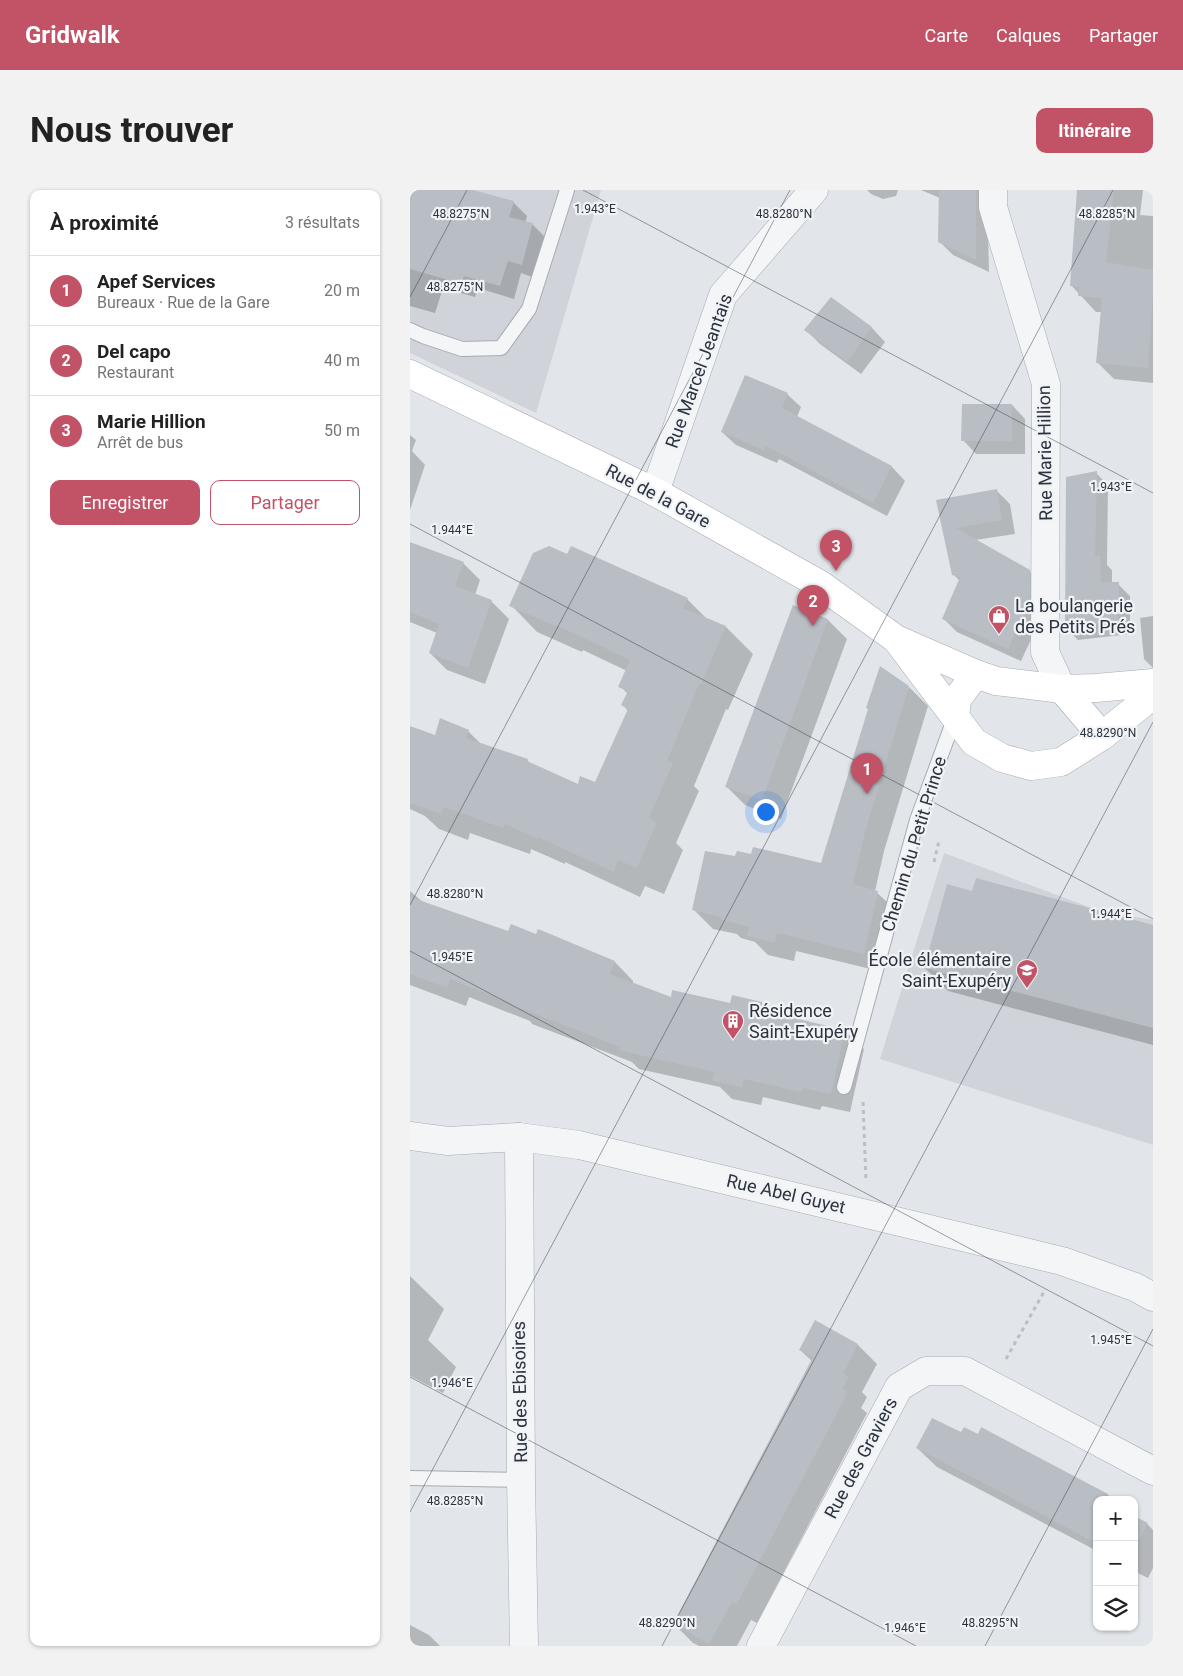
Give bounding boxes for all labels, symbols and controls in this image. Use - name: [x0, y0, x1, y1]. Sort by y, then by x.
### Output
- text: Gridwalk: [25, 21, 120, 49]
- text: Carte: [925, 25, 968, 46]
- text: Calques: [996, 25, 1061, 46]
- text: Partager: [1089, 25, 1158, 46]
- button: Itinéraire: [1036, 108, 1153, 153]
- text: Nous trouver: [30, 110, 233, 151]
- text: 1.943°E: [574, 202, 616, 216]
- text: 48.8275°N: [433, 207, 489, 221]
- text: 48.8280°N: [756, 207, 812, 221]
- text: 48.8285°N: [1079, 207, 1135, 221]
- text: À proximité: [50, 211, 159, 235]
- text: 3 résultats: [285, 213, 360, 232]
- text: Apef Services: [97, 270, 216, 293]
- text: 48.8275°N: [427, 280, 483, 294]
- text: 1: [61, 281, 71, 300]
- text: 20 m: [324, 281, 360, 300]
- street label: Rue Marcel Jeantais: [661, 291, 736, 451]
- text: Bureaux · Rue de la Gare: [97, 293, 270, 312]
- text: Del capo: [97, 340, 171, 363]
- text: 2: [61, 351, 71, 370]
- text: 40 m: [324, 351, 360, 370]
- text: Restaurant: [97, 363, 174, 382]
- street label: Rue Marie Hillion: [1033, 385, 1056, 521]
- text: Marie Hillion: [97, 410, 206, 433]
- text: 3: [61, 421, 71, 440]
- text: 50 m: [324, 421, 360, 440]
- text: Arrêt de bus: [97, 433, 183, 452]
- street label: Rue de la Gare: [602, 459, 714, 532]
- button: Enregistrer: [50, 480, 200, 525]
- button: Partager: [210, 480, 360, 525]
- text: 1.943°E: [1090, 480, 1132, 494]
- text: 1.944°E: [431, 523, 473, 537]
- pin: 3: [820, 530, 852, 571]
- pin: 2: [797, 585, 829, 626]
- place label: La boulangerie des Petits Prés: [1015, 595, 1135, 637]
- shop icon: La boulangerie des Petits Prés: [987, 604, 1011, 635]
- text: 48.8290°N: [1080, 726, 1136, 740]
- pin: 1: [851, 753, 883, 794]
- street label: Chemin du Petit Prince: [877, 754, 950, 934]
- your location: [753, 799, 779, 825]
- text: 48.8280°N: [427, 887, 483, 901]
- text: 1.944°E: [1090, 907, 1132, 921]
- place label: École élémentaire Saint-Exupéry: [869, 949, 1011, 991]
- text: 1.945°E: [431, 950, 473, 964]
- school or university icon: École élémentaire Saint-Exupéry: [1015, 958, 1039, 989]
- place label: Résidence Saint-Exupéry: [749, 1000, 859, 1042]
- building icon: Résidence Saint-Exupéry: [721, 1009, 745, 1040]
- street label: Rue Abel Guyet: [725, 1170, 848, 1217]
- street label: Rue des Ebisoires: [508, 1321, 531, 1463]
- text: 1.945°E: [1090, 1333, 1132, 1347]
- text: 1.946°E: [431, 1376, 473, 1390]
- street label: Rue des Graviers: [820, 1394, 901, 1522]
- text: 48.8285°N: [427, 1494, 483, 1508]
- map controls: [1093, 1496, 1138, 1631]
- button: +: [1093, 1496, 1138, 1541]
- button: −: [1093, 1541, 1138, 1586]
- button: layers: [1093, 1586, 1138, 1631]
- text: 48.8290°N: [639, 1616, 695, 1630]
- text: 48.8295°N: [962, 1616, 1018, 1630]
- text: 1.946°E: [884, 1621, 926, 1635]

